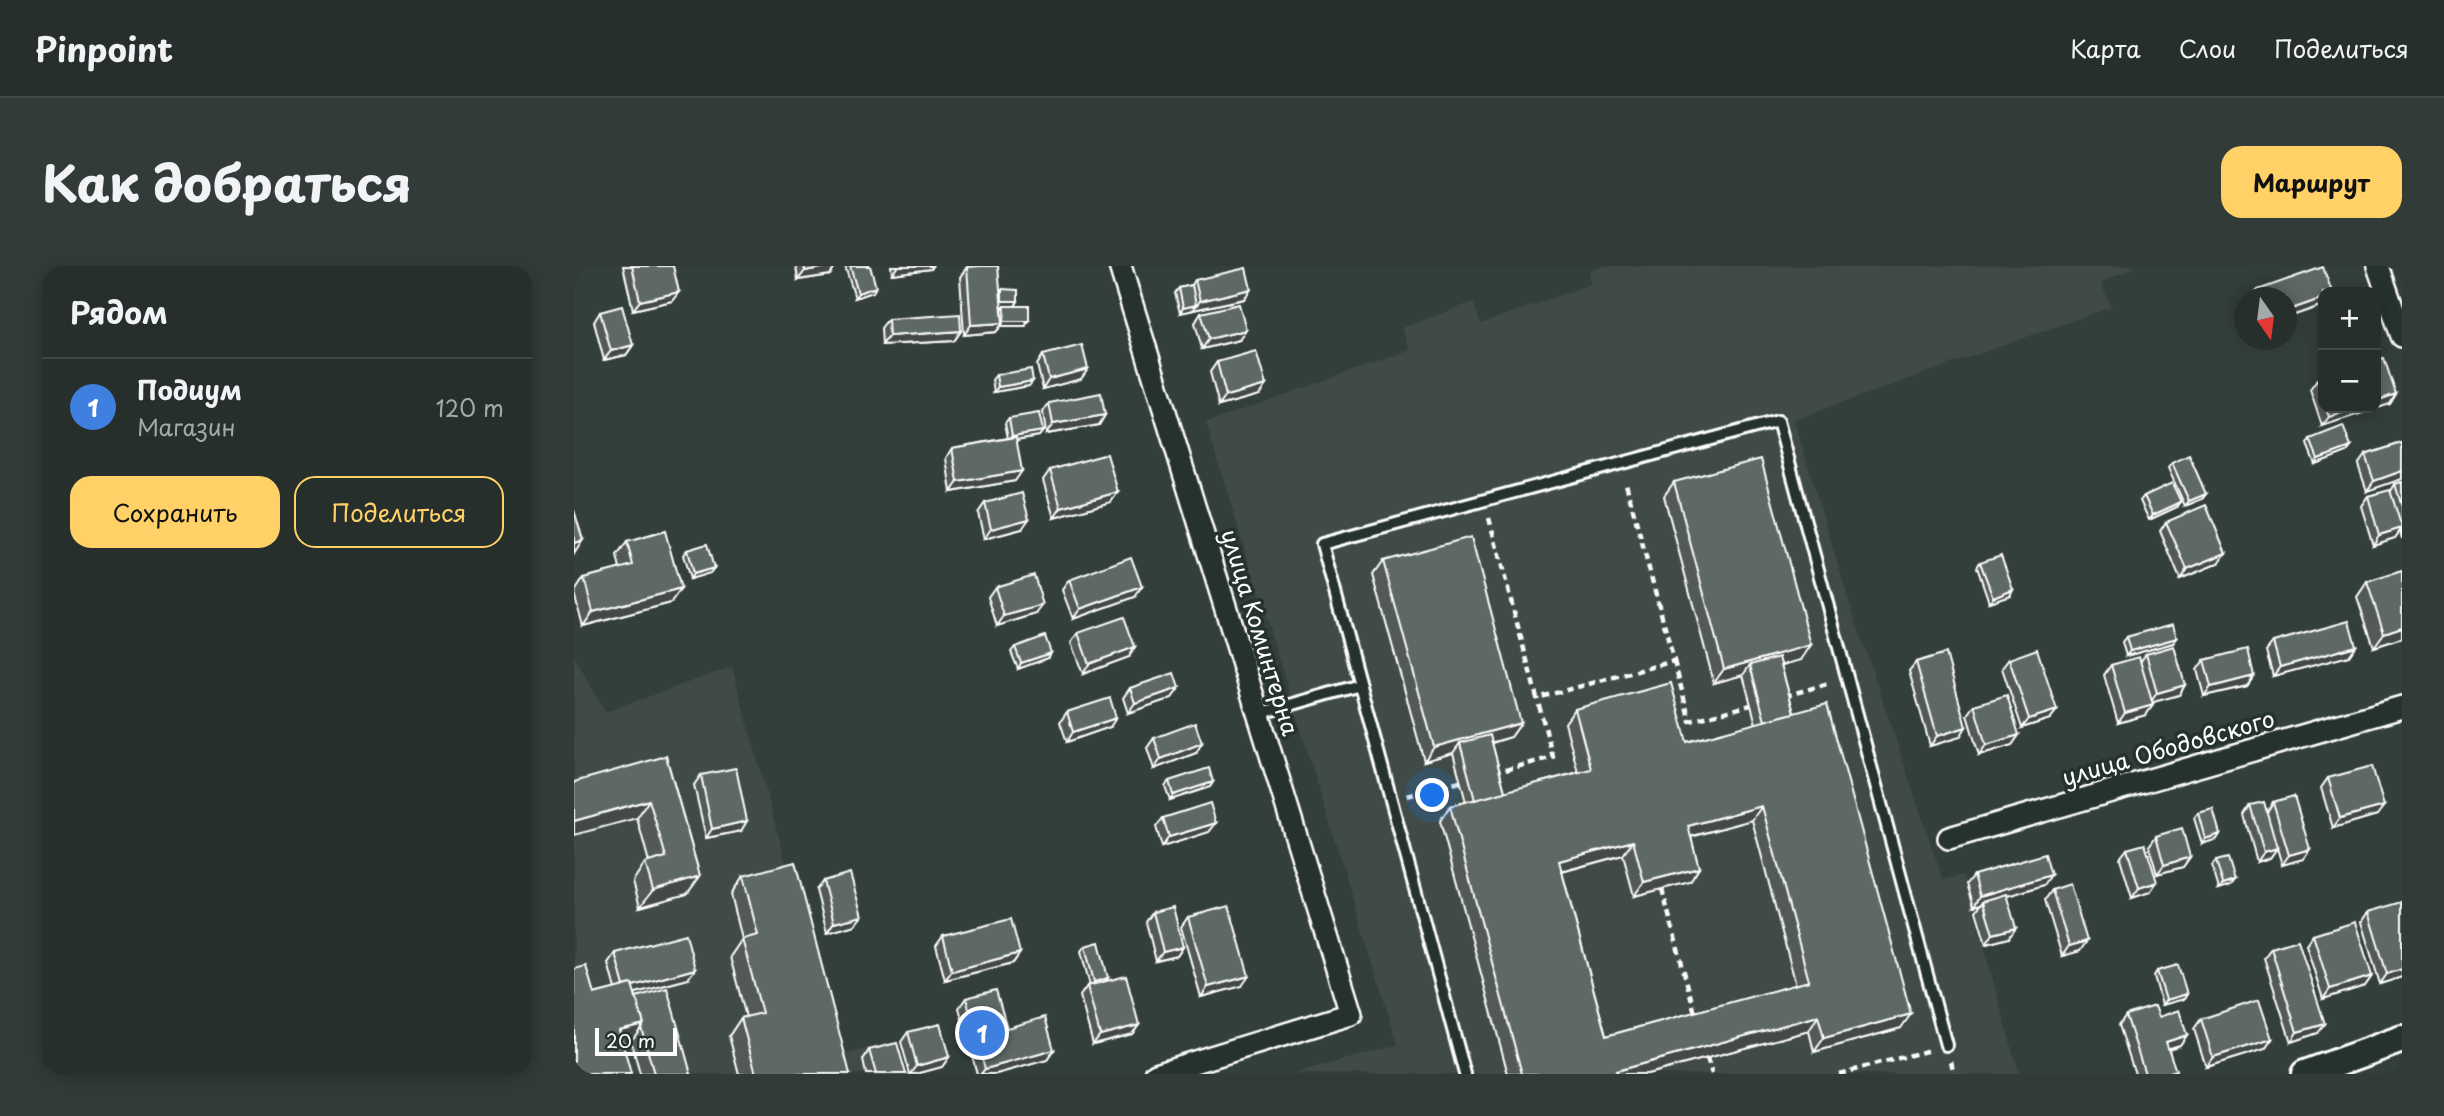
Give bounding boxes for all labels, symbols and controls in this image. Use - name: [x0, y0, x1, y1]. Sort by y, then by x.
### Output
- text: Pinpoint: [35, 23, 173, 73]
- text: Карта: [2070, 30, 2141, 66]
- text: Слои: [2179, 30, 2236, 66]
- text: Поделиться: [2274, 30, 2409, 66]
- text: Как добраться: [42, 145, 412, 219]
- button: Маршрут: [2221, 146, 2402, 218]
- north arrow: [2234, 287, 2297, 350]
- map controls: [2318, 287, 2381, 413]
- button: +: [2318, 287, 2381, 350]
- text: Рядом: [70, 289, 168, 334]
- button: −: [2318, 350, 2381, 413]
- text: Подиум: [137, 370, 242, 409]
- text: 1: [88, 390, 99, 425]
- text: 120 m: [436, 390, 504, 425]
- text: Магазин: [137, 409, 236, 444]
- button: Сохранить: [70, 476, 280, 548]
- button: Поделиться: [294, 476, 504, 548]
- street label: улица Коминтерна: [1213, 525, 1309, 740]
- street label: улица Ободовского: [2058, 700, 2278, 794]
- your location: [1415, 778, 1449, 812]
- pin: 1: [959, 1007, 1005, 1059]
- scale bar: [595, 1025, 677, 1057]
- text: 20 m: [606, 1026, 655, 1054]

